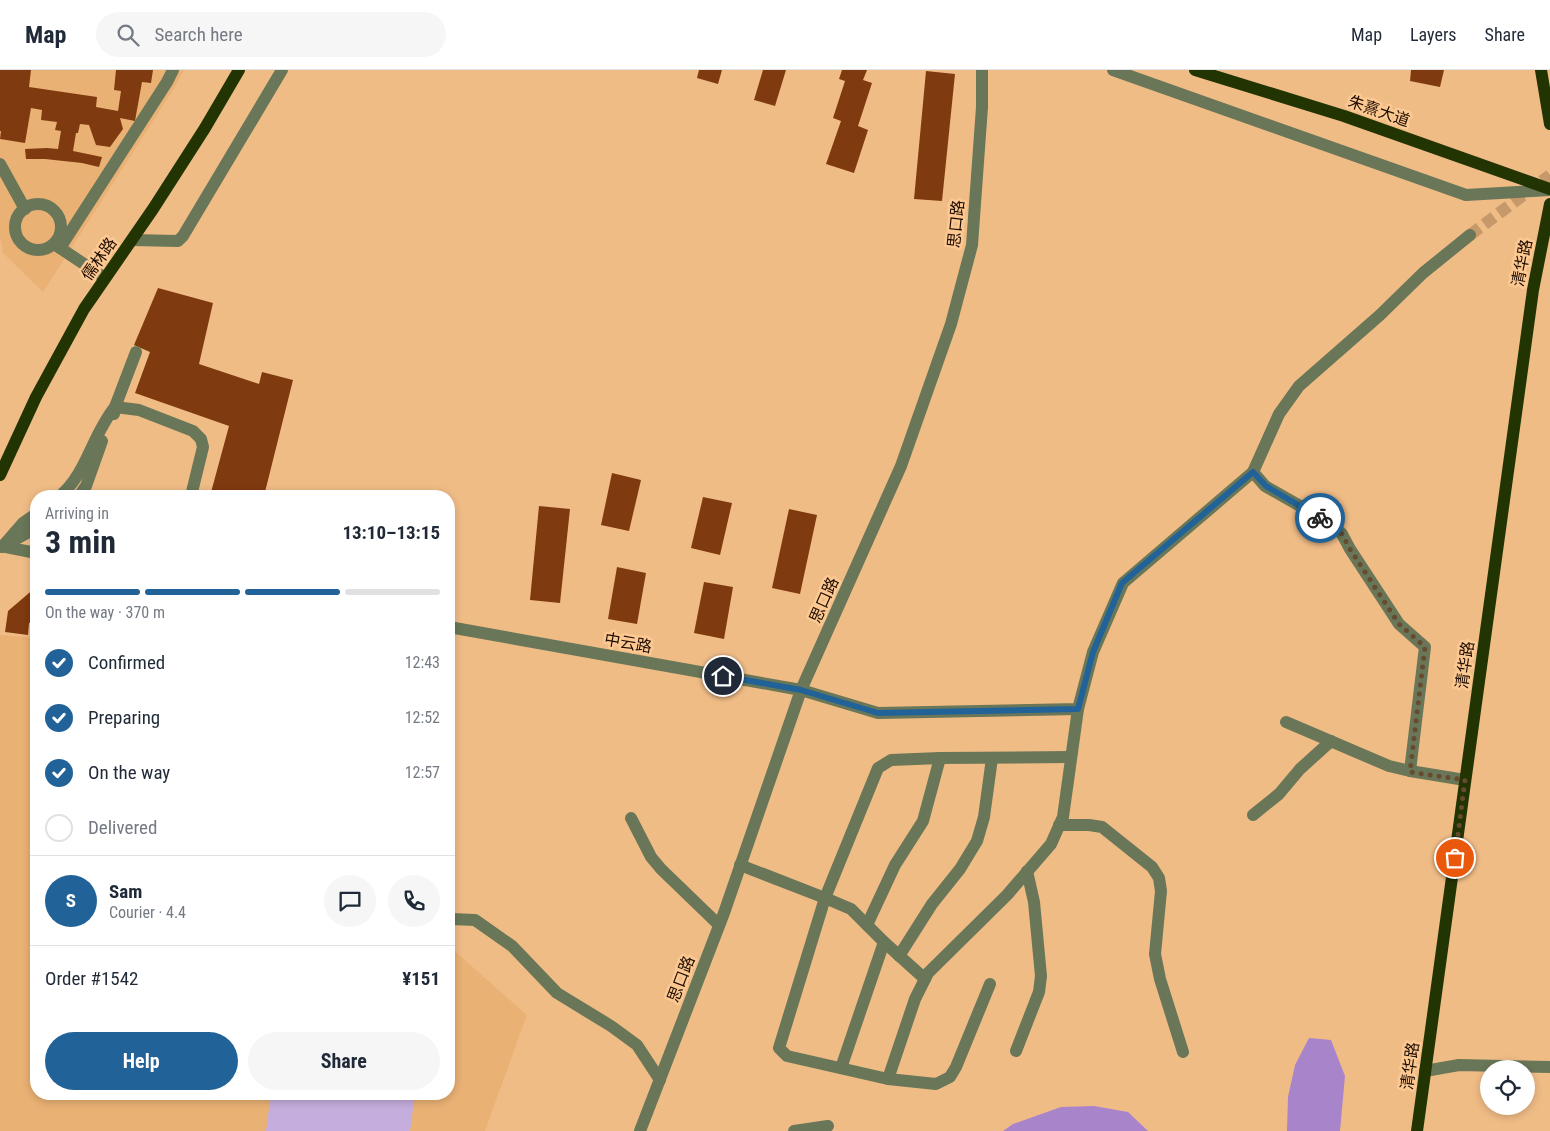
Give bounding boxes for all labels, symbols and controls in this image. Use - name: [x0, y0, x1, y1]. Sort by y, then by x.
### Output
- search box: [96, 12, 446, 57]
- text: Map: [25, 21, 66, 49]
- icon: search: [114, 21, 142, 49]
- text: Search here: [154, 23, 243, 46]
- text: Map: [1351, 24, 1382, 45]
- text: Layers: [1410, 24, 1457, 45]
- text: Share: [1485, 24, 1525, 45]
- street label: 朱熹大道: [1346, 92, 1412, 130]
- street label: 思口路: [944, 199, 968, 249]
- street label: 儒林路: [77, 234, 121, 284]
- street label: 清华路: [1508, 238, 1536, 288]
- courier: [1295, 493, 1345, 543]
- text: Arriving in: [45, 504, 109, 523]
- icon: bike: [1306, 504, 1334, 532]
- text: 13:10–13:15: [342, 521, 440, 544]
- text: 3 min: [45, 523, 116, 561]
- street label: 思口路: [806, 574, 842, 626]
- text: On the way · 370 m: [45, 603, 165, 622]
- street label: 中云路: [603, 629, 653, 657]
- street label: 清华路: [1452, 640, 1478, 690]
- icon: check: [45, 649, 73, 677]
- text: Confirmed: [88, 651, 165, 674]
- text: 12:43: [405, 653, 440, 672]
- pin: [702, 655, 744, 697]
- icon: home: [709, 662, 737, 690]
- icon: check: [45, 704, 73, 732]
- text: Preparing: [88, 706, 160, 729]
- text: 12:52: [405, 708, 440, 727]
- icon: check: [45, 759, 73, 787]
- text: On the way: [88, 761, 170, 784]
- text: 12:57: [405, 763, 440, 782]
- text: Delivered: [88, 816, 157, 839]
- pin: [1434, 837, 1476, 879]
- icon: bag: [1441, 844, 1469, 872]
- button: chat: [324, 875, 376, 927]
- button: phone: [388, 875, 440, 927]
- text: Sam: [109, 880, 142, 903]
- text: S: [66, 889, 76, 912]
- text: Courier · 4.4: [109, 903, 186, 922]
- street label: 思口路: [664, 953, 698, 1005]
- text: Order #1542: [45, 967, 138, 990]
- text: ¥151: [402, 967, 440, 990]
- button: Help: [45, 1032, 238, 1090]
- button: Share: [248, 1032, 440, 1090]
- street label: 清华路: [1397, 1041, 1423, 1091]
- map controls: [1480, 1060, 1535, 1115]
- button: locate: [1480, 1060, 1535, 1115]

